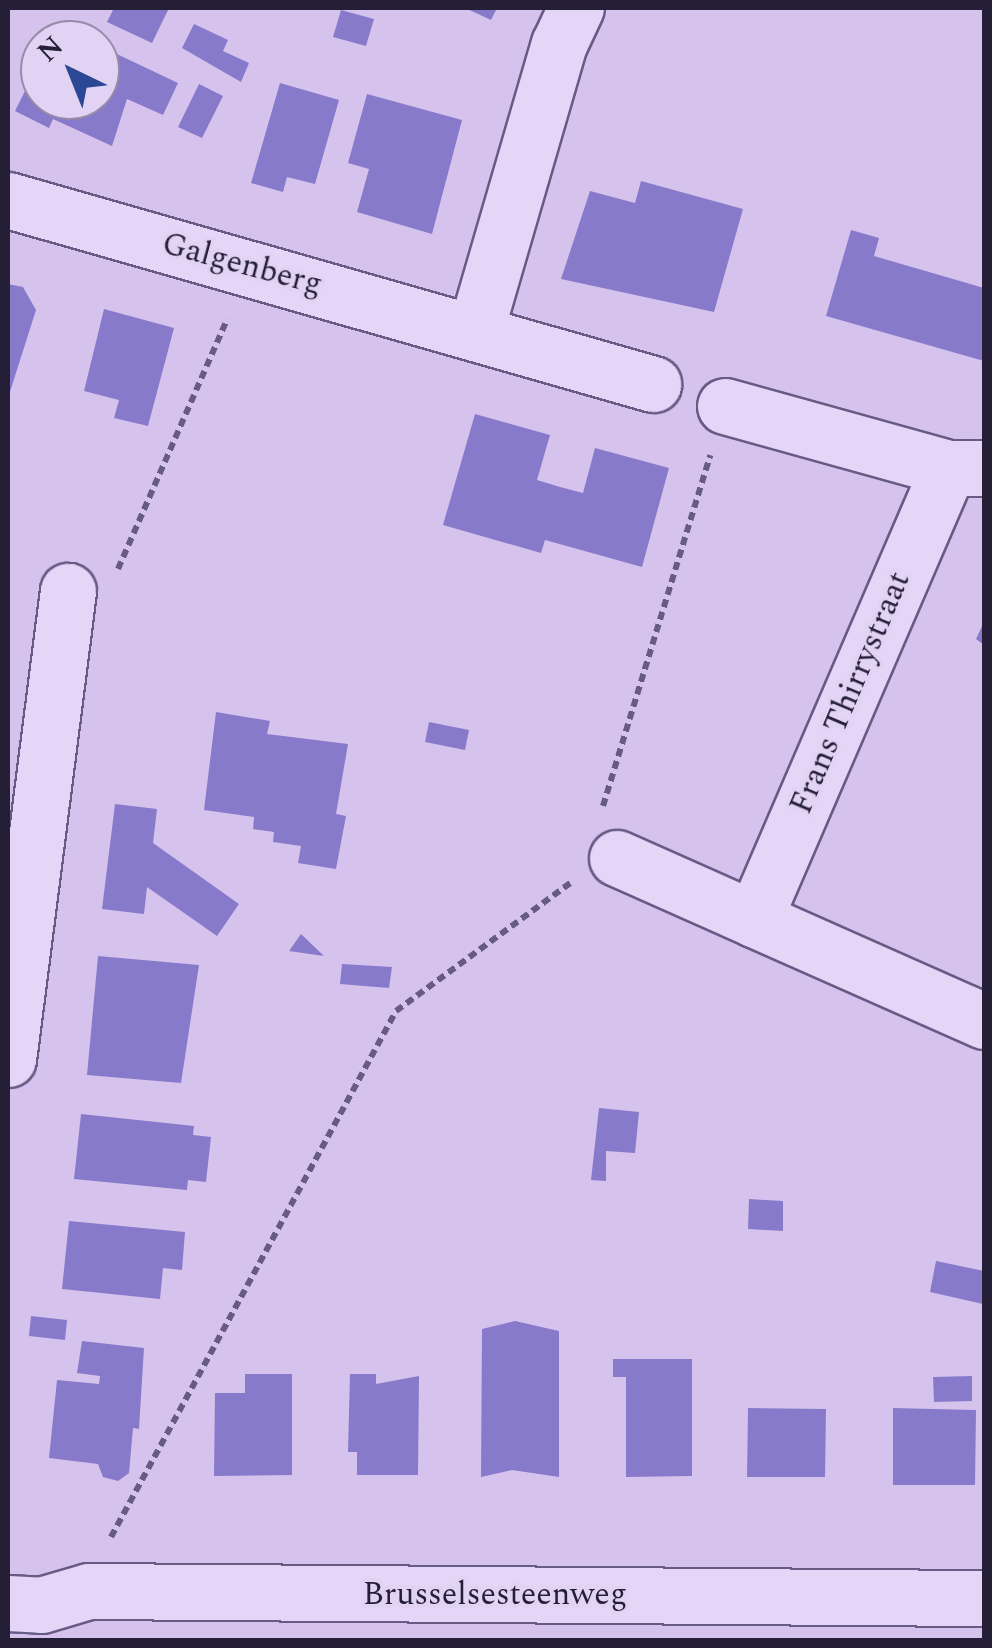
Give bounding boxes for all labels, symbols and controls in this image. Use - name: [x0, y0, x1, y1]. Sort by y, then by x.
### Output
- north arrow: [20, 20, 120, 120]
- text: N: [28, 26, 74, 73]
- street label: Galgenberg: [158, 225, 326, 305]
- street label: Frans Thirrystraat: [783, 566, 919, 820]
- street label: Brusselsesteenweg: [363, 1576, 627, 1614]

